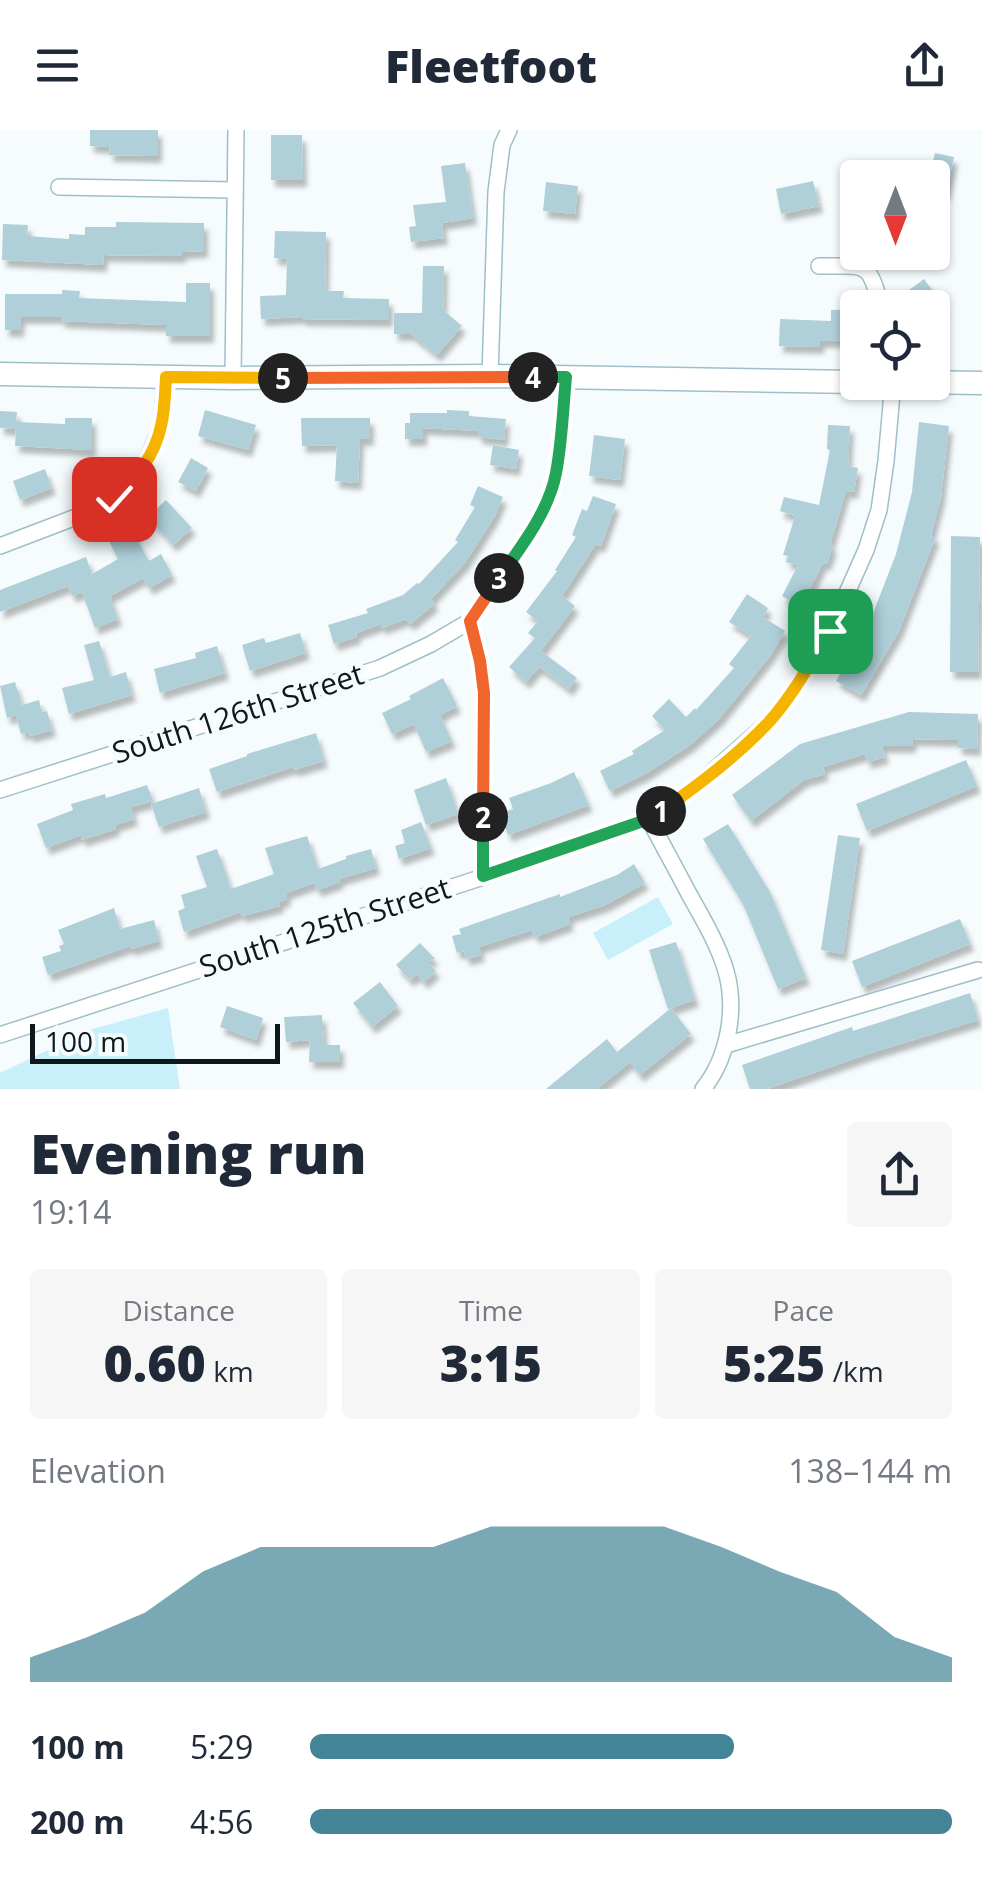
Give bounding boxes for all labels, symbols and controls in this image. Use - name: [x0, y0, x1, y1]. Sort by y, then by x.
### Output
- text: Fleetfoot: [385, 35, 597, 96]
- icon: menu: [30, 38, 85, 93]
- icon: share: [897, 38, 952, 93]
- north arrow: [840, 160, 950, 270]
- map controls: [840, 160, 950, 400]
- button: locate: [840, 290, 950, 400]
- pin: 4: [508, 352, 558, 402]
- pin: 5: [258, 353, 308, 403]
- text: 4: [525, 358, 541, 396]
- text: 5: [275, 359, 291, 397]
- pin: [72, 457, 157, 542]
- icon: check: [87, 472, 142, 527]
- pin: 3: [474, 553, 524, 603]
- text: 3: [491, 559, 507, 597]
- pin: [788, 589, 873, 674]
- icon: arrive: [803, 604, 858, 659]
- street label: South 126th Street: [107, 653, 368, 773]
- pin: 1: [636, 786, 686, 836]
- pin: 2: [458, 792, 508, 842]
- text: 1: [653, 792, 669, 830]
- text: 2: [475, 798, 491, 836]
- street label: South 125th Street: [194, 867, 455, 987]
- scale bar: [30, 1019, 280, 1064]
- text: 100 m: [45, 1022, 126, 1060]
- text: Evening run: [30, 1115, 366, 1190]
- button: share: [847, 1122, 952, 1227]
- text: 19:14: [30, 1190, 112, 1233]
- text: Distance: [122, 1291, 235, 1329]
- text: Time: [459, 1291, 523, 1329]
- text: Pace: [773, 1291, 834, 1329]
- text: 0.60: [104, 1329, 206, 1397]
- text: 3:15: [440, 1329, 542, 1397]
- text: 5:25: [723, 1329, 825, 1397]
- text: km: [206, 1352, 254, 1390]
- text: /km: [825, 1352, 884, 1390]
- text: Elevation: [30, 1449, 166, 1492]
- text: 138–144 m: [788, 1449, 952, 1492]
- text: 100 m: [30, 1725, 125, 1768]
- text: 5:29: [190, 1725, 253, 1768]
- text: 200 m: [30, 1800, 125, 1843]
- text: 4:56: [190, 1800, 253, 1843]

